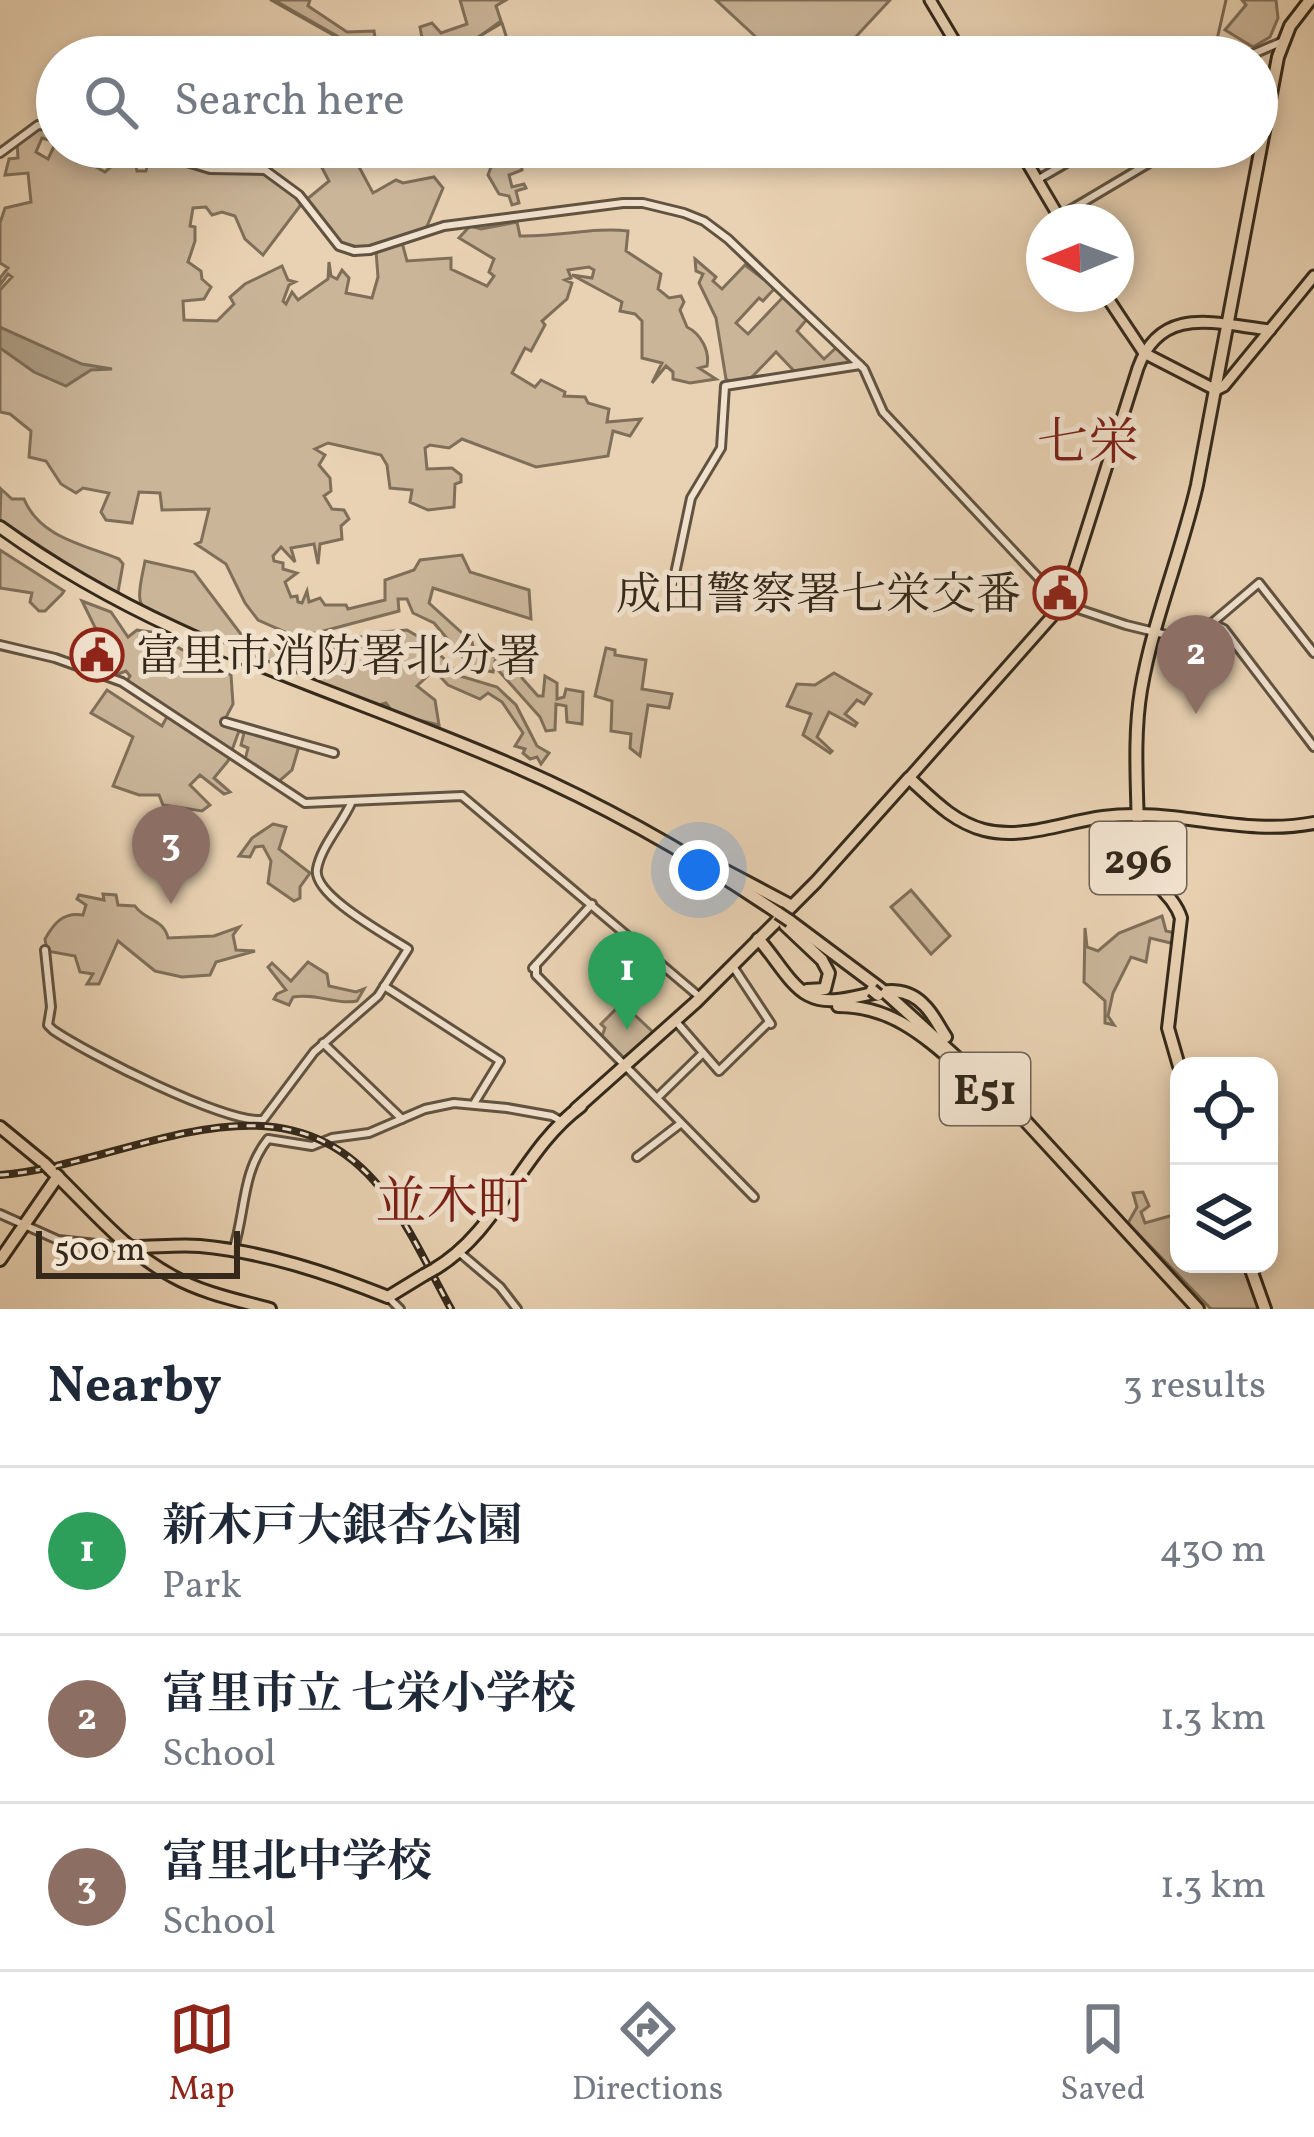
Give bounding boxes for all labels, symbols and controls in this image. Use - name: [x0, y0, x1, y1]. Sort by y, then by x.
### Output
- search box: [36, 36, 1278, 168]
- icon: search: [78, 69, 144, 135]
- text: Search here: [174, 71, 405, 134]
- north arrow: [1026, 204, 1134, 312]
- district label: 七栄: [1037, 410, 1139, 481]
- public building icon: 成田警察署七栄交番: [1032, 565, 1088, 621]
- place label: 成田警察署七栄交番: [616, 566, 1021, 629]
- pin: 2: [1157, 615, 1235, 714]
- public building icon: 富里市消防署北分署: [69, 627, 125, 683]
- place label: 富里市消防署北分署: [136, 628, 541, 691]
- pin: 3: [132, 805, 210, 904]
- road number: 296: [1090, 822, 1186, 894]
- your location: [669, 840, 729, 900]
- pin: 1: [588, 931, 666, 1030]
- road number: E51: [940, 1053, 1030, 1125]
- map controls: [1170, 1057, 1278, 1273]
- button: locate: [1170, 1057, 1278, 1165]
- button: layers: [1170, 1165, 1278, 1273]
- district label: 並木町: [375, 1169, 529, 1240]
- scale bar: [36, 1225, 240, 1278]
- text: 500 m: [54, 1229, 145, 1275]
- text: Nearby: [48, 1352, 222, 1423]
- text: 3 results: [1123, 1360, 1266, 1414]
- text: 新木戸大銀杏公園: [162, 1497, 522, 1560]
- text: 1: [79, 1524, 95, 1578]
- text: 430 m: [1159, 1524, 1266, 1578]
- text: Park: [162, 1560, 242, 1614]
- text: 富里市立 七栄小学校: [162, 1665, 576, 1728]
- text: 2: [77, 1692, 97, 1746]
- text: 1.3 km: [1160, 1692, 1266, 1746]
- text: School: [162, 1728, 276, 1782]
- text: 富里北中学校: [162, 1833, 432, 1896]
- text: 3: [77, 1860, 97, 1914]
- text: 1.3 km: [1160, 1860, 1266, 1914]
- text: School: [162, 1896, 276, 1950]
- tab: Map: [169, 1996, 235, 2114]
- tab: Directions: [572, 1996, 723, 2114]
- tab: Saved: [1060, 1996, 1145, 2114]

